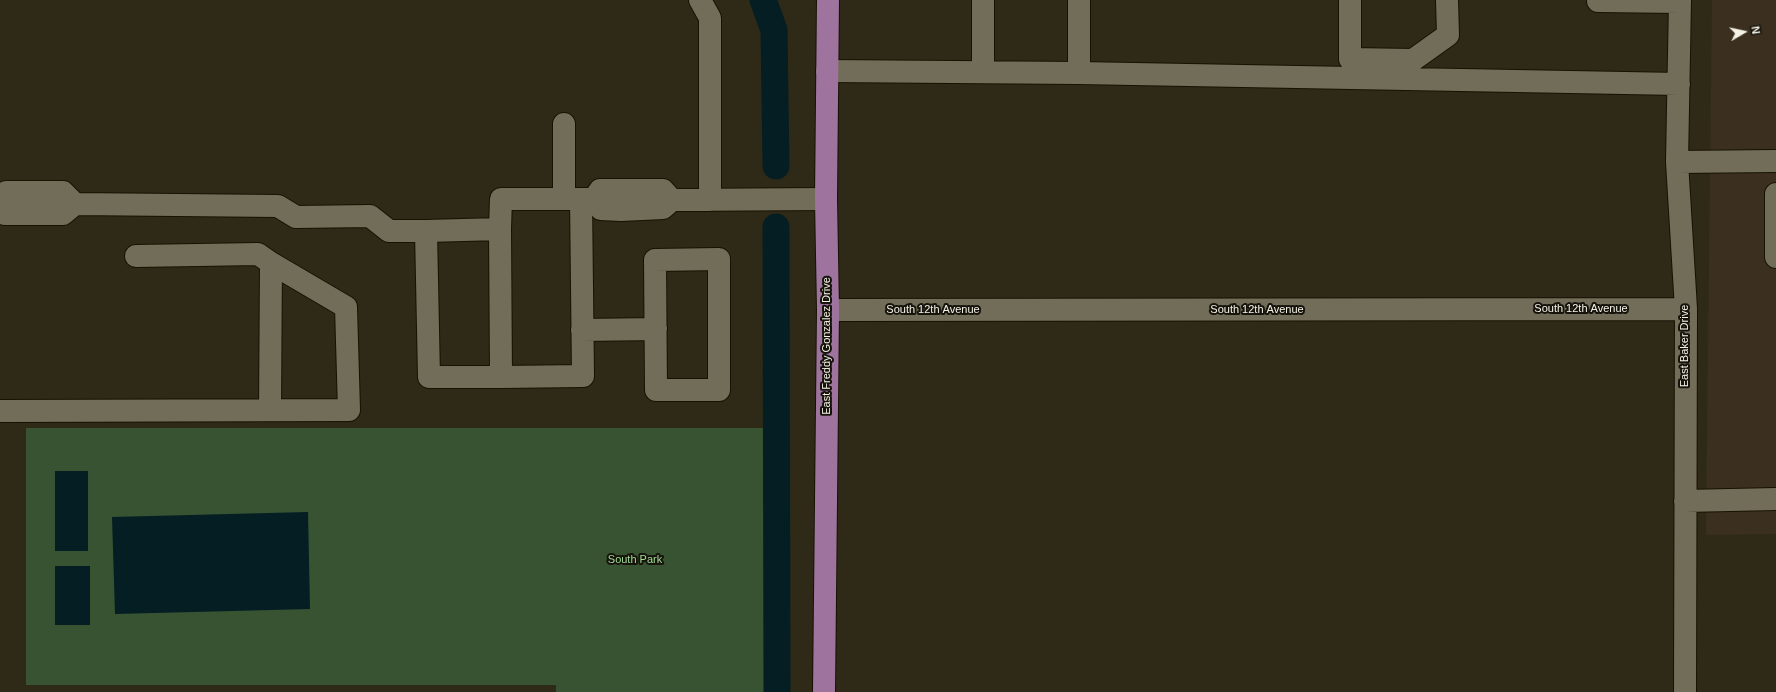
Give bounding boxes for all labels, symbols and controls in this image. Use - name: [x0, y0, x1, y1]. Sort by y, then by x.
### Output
- north arrow: [1724, 12, 1764, 52]
- text: N: [1749, 25, 1762, 35]
- street label: East Freddy Gonzalez Drive: [820, 277, 834, 415]
- street label: South 12th Avenue: [1534, 302, 1628, 316]
- street label: South 12th Avenue: [886, 303, 980, 317]
- street label: South 12th Avenue: [1210, 303, 1304, 317]
- street label: East Baker Drive: [1678, 305, 1692, 387]
- park label: South Park: [608, 553, 662, 567]

